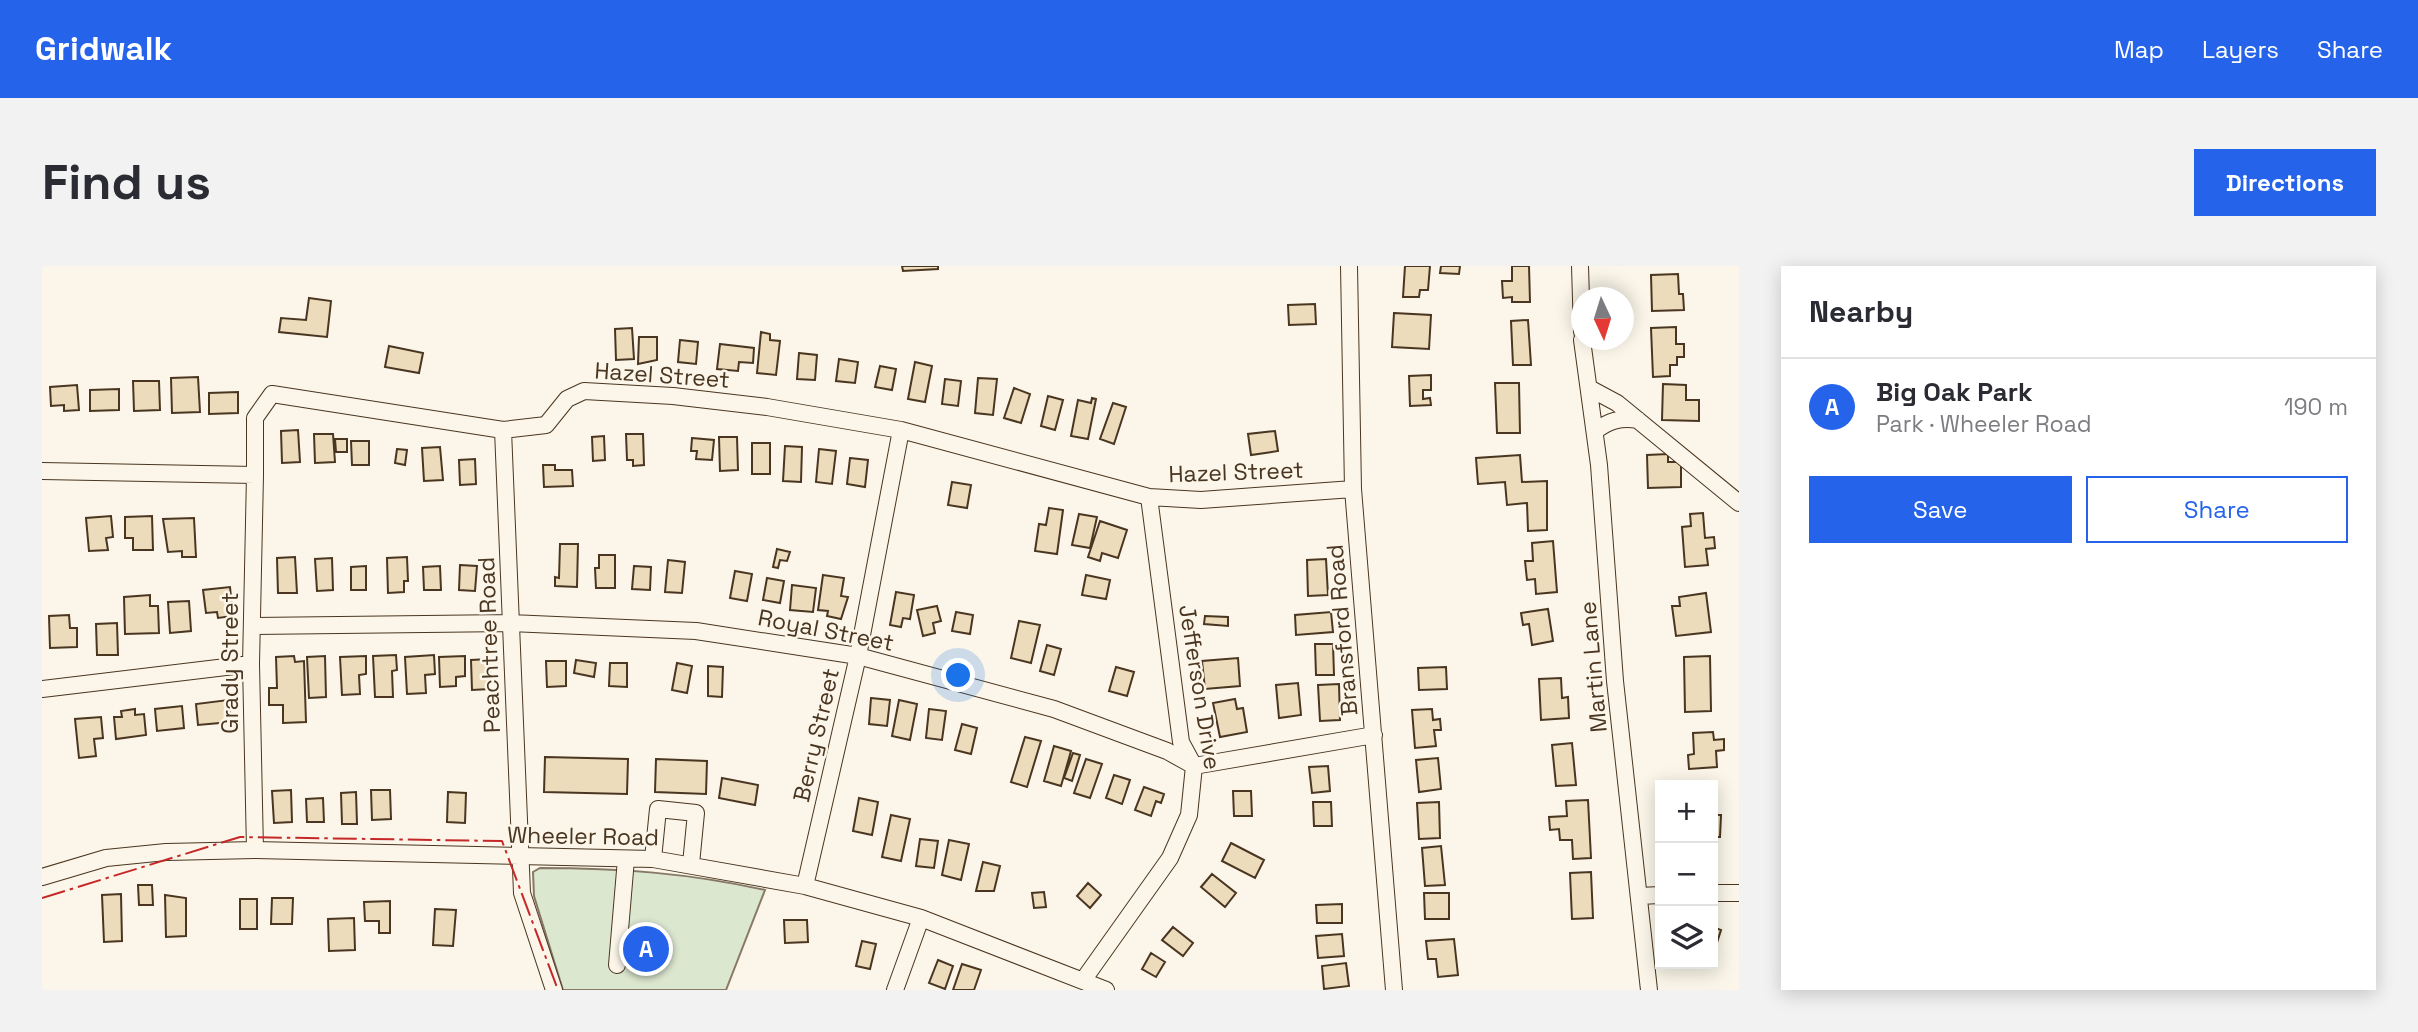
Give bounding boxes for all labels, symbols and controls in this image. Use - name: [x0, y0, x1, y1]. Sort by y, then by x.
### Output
- text: Gridwalk: [35, 28, 172, 70]
- text: Map: [2114, 34, 2164, 65]
- text: Layers: [2202, 34, 2279, 65]
- text: Share: [2317, 34, 2383, 65]
- button: Directions: [2194, 149, 2376, 216]
- text: Find us: [42, 151, 211, 213]
- north arrow: [1571, 287, 1634, 350]
- text: Nearby: [1809, 292, 1913, 331]
- street label: Hazel Street: [593, 355, 731, 395]
- text: Big Oak Park: [1876, 375, 2033, 409]
- text: A: [1825, 392, 1839, 422]
- text: 190 m: [2284, 392, 2348, 422]
- text: Park · Wheeler Road: [1876, 409, 2092, 439]
- street label: Hazel Street: [1168, 455, 1304, 489]
- button: Save: [1809, 476, 2072, 543]
- button: Share: [2086, 476, 2348, 543]
- street label: Bransford Road: [1320, 543, 1364, 717]
- street label: Peachtree Road: [471, 557, 507, 733]
- street label: Grady Street: [215, 592, 245, 734]
- street label: Martin Lane: [1572, 600, 1614, 734]
- street label: Royal Street: [755, 602, 897, 658]
- street label: Jefferson Drive: [1172, 602, 1228, 772]
- your location: [941, 658, 975, 692]
- street label: Berry Street: [786, 665, 846, 805]
- map controls: [1655, 780, 1718, 969]
- button: +: [1655, 780, 1718, 843]
- street label: Wheeler Road: [507, 820, 659, 852]
- button: −: [1655, 843, 1718, 906]
- button: layers: [1655, 906, 1718, 969]
- pin: A: [623, 923, 669, 975]

